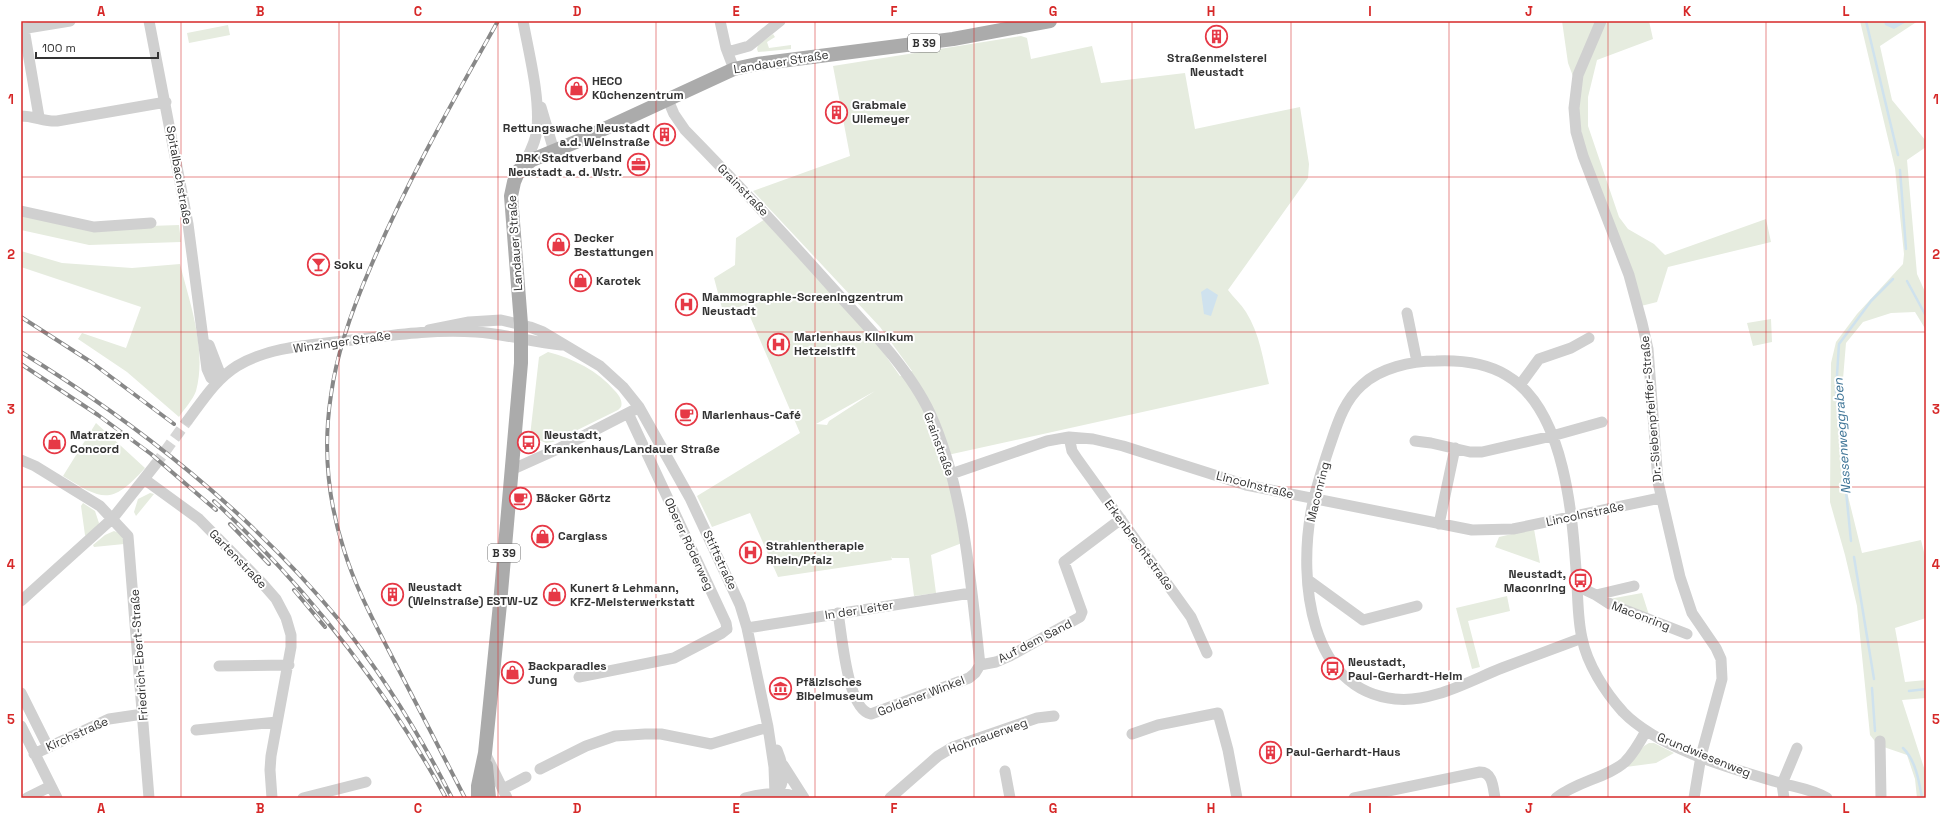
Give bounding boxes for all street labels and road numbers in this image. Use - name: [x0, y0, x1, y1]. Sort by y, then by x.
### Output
- road number: B 39: [908, 34, 940, 52]
- street label: Landauer Straße: [732, 47, 830, 77]
- street label: Spitalbachstraße: [162, 124, 196, 226]
- street label: Grainstraße: [714, 160, 772, 220]
- street label: Landauer Straße: [504, 195, 526, 291]
- street label: Winzinger Straße: [292, 327, 392, 357]
- street label: Dr.-Siebenpfeiffer-Straße: [1637, 335, 1665, 483]
- street label: Grainstraße: [920, 410, 958, 478]
- street label: Maconring: [1303, 460, 1333, 524]
- street label: Lincolnstraße: [1215, 468, 1295, 502]
- street label: Oberer Röderweg: [661, 495, 717, 593]
- street label: Erkenbrechtstraße: [1101, 496, 1177, 594]
- street label: Lincolnstraße: [1545, 498, 1625, 530]
- street label: Gartenstraße: [206, 526, 270, 592]
- street label: Stiftstraße: [699, 528, 741, 592]
- road number: B 39: [488, 544, 520, 562]
- street label: Friedrich-Ebert-Straße: [126, 589, 152, 721]
- street label: In der Leiter: [824, 597, 895, 623]
- street label: Maconring: [1609, 597, 1673, 635]
- street label: Auf dem Sand: [995, 616, 1075, 666]
- street label: Goldener Winkel: [875, 672, 967, 720]
- street label: Kirchstraße: [43, 713, 111, 755]
- street label: Hohmauerweg: [946, 714, 1030, 758]
- street label: Grundwiesenweg: [1655, 729, 1753, 781]

